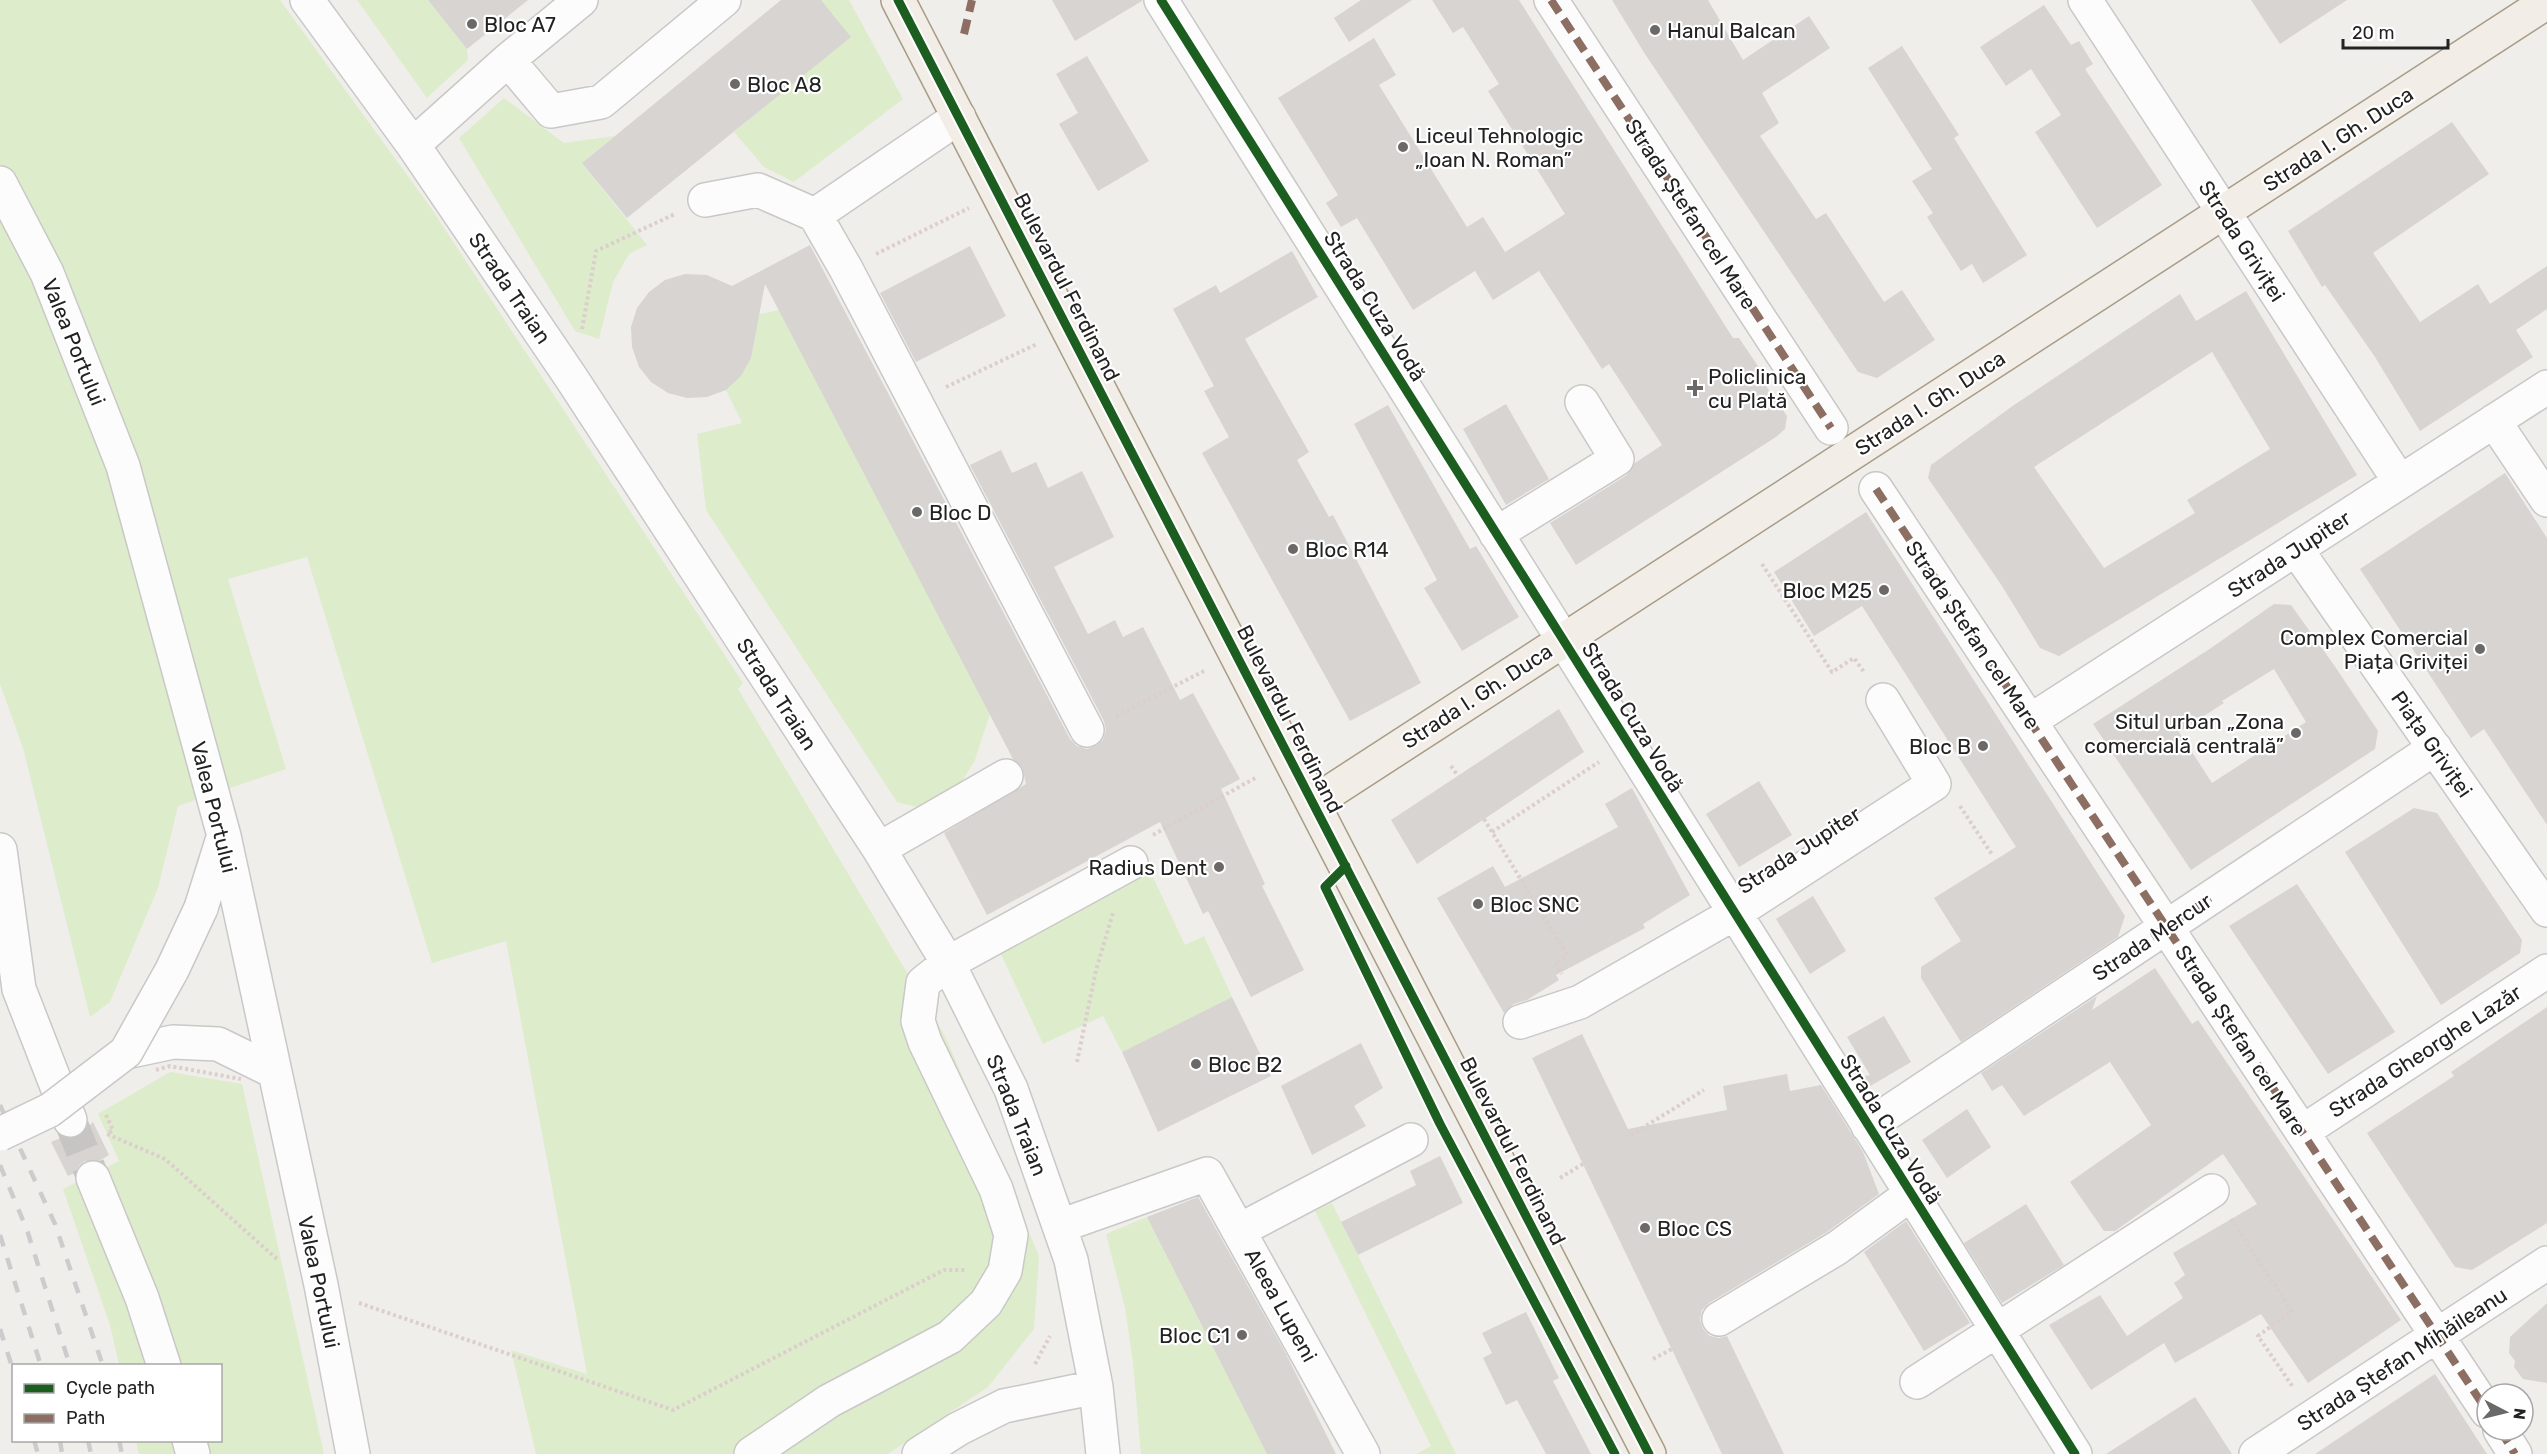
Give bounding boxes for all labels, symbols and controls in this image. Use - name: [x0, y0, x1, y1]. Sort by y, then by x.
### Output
- place label: Bloc A7: [484, 12, 556, 37]
- scale bar: [2343, 12, 2448, 50]
- marker: Bloc A7: [465, 17, 479, 31]
- place label: Hanul Balcan: [1667, 18, 1796, 43]
- text: 20 m: [2352, 22, 2394, 44]
- marker: Hanul Balcan: [1648, 23, 1662, 37]
- place label: Bloc A8: [747, 72, 822, 97]
- marker: Bloc A8: [728, 77, 742, 91]
- street label: Strada I. Gh. Duca: [2258, 81, 2418, 197]
- street label: Strada Ștefan cel Mare: [1620, 114, 1762, 314]
- place label: Liceul Tehnologic „Ioan N. Roman”: [1415, 123, 1583, 172]
- marker: Liceul Tehnologic „Ioan N. Roman”: [1396, 140, 1410, 154]
- street label: Strada Griviței: [2194, 176, 2290, 306]
- street label: Bulevardul Ferdinand: [1009, 189, 1125, 385]
- street label: Strada Cuza Vodă: [1319, 226, 1431, 386]
- street label: Strada Traian: [464, 228, 556, 348]
- street label: Valea Portului: [37, 275, 111, 409]
- street label: Strada I. Gh. Duca: [1850, 345, 2010, 461]
- place label: Policlinica cu Plată: [1708, 364, 1806, 413]
- marker: Policlinica cu Plată: [1686, 379, 1704, 397]
- place label: Bloc D: [929, 500, 991, 525]
- marker: Bloc D: [910, 505, 924, 519]
- street label: Strada Jupiter: [2223, 505, 2355, 603]
- street label: Strada Ștefan cel Mare: [1901, 536, 2045, 734]
- place label: Bloc R14: [1305, 537, 1389, 562]
- marker: Bloc R14: [1286, 542, 1300, 556]
- place label: Bloc M25: [1783, 578, 1872, 603]
- marker: Bloc M25: [1877, 583, 1891, 597]
- street label: Bulevardul Ferdinand: [1232, 621, 1348, 817]
- place label: Complex Comercial Piața Griviței: [2280, 625, 2468, 674]
- street label: Strada Traian: [731, 633, 823, 755]
- street label: Strada Cuza Vodă: [1577, 637, 1689, 797]
- street label: Strada I. Gh. Duca: [1397, 638, 1557, 754]
- marker: Complex Comercial Piața Griviței: [2473, 642, 2487, 656]
- street label: Piața Griviței: [2386, 686, 2478, 802]
- place label: Situl urban „Zona comercială centrală”: [2084, 709, 2284, 758]
- marker: Situl urban „Zona comercială centrală”: [2289, 726, 2303, 740]
- place label: Bloc B: [1909, 734, 1971, 759]
- street label: Valea Portului: [186, 739, 242, 875]
- marker: Bloc B: [1976, 739, 1990, 753]
- street label: Strada Jupiter: [1733, 801, 1865, 899]
- place label: Radius Dent: [1089, 855, 1207, 880]
- marker: Radius Dent: [1212, 860, 1226, 874]
- street label: Strada Mercur: [2088, 888, 2216, 986]
- place label: Bloc SNC: [1490, 892, 1580, 917]
- marker: Bloc SNC: [1471, 897, 1485, 911]
- street label: Strada Ștefan cel Mare: [2170, 940, 2312, 1140]
- street label: Strada Gheorghe Lazăr: [2324, 979, 2526, 1123]
- street label: Strada Cuza Vodă: [1835, 1049, 1947, 1209]
- street label: Strada Traian: [981, 1051, 1053, 1179]
- place label: Bloc B2: [1208, 1052, 1282, 1077]
- street label: Bulevardul Ferdinand: [1455, 1053, 1571, 1249]
- marker: Bloc B2: [1189, 1057, 1203, 1071]
- street label: Valea Portului: [293, 1213, 345, 1351]
- place label: Bloc CS: [1657, 1216, 1732, 1241]
- marker: Bloc CS: [1638, 1221, 1652, 1235]
- street label: Aleea Lupeni: [1240, 1244, 1322, 1366]
- street label: Strada Ștefan Mihăileanu: [2292, 1282, 2512, 1436]
- place label: Bloc C1: [1159, 1323, 1230, 1348]
- marker: Bloc C1: [1235, 1328, 1249, 1342]
- legend: [12, 1364, 222, 1442]
- text: Cycle path: [66, 1377, 155, 1399]
- north arrow: [2475, 1382, 2535, 1442]
- text: Path: [66, 1407, 105, 1429]
- text: N: [2509, 1407, 2530, 1421]

